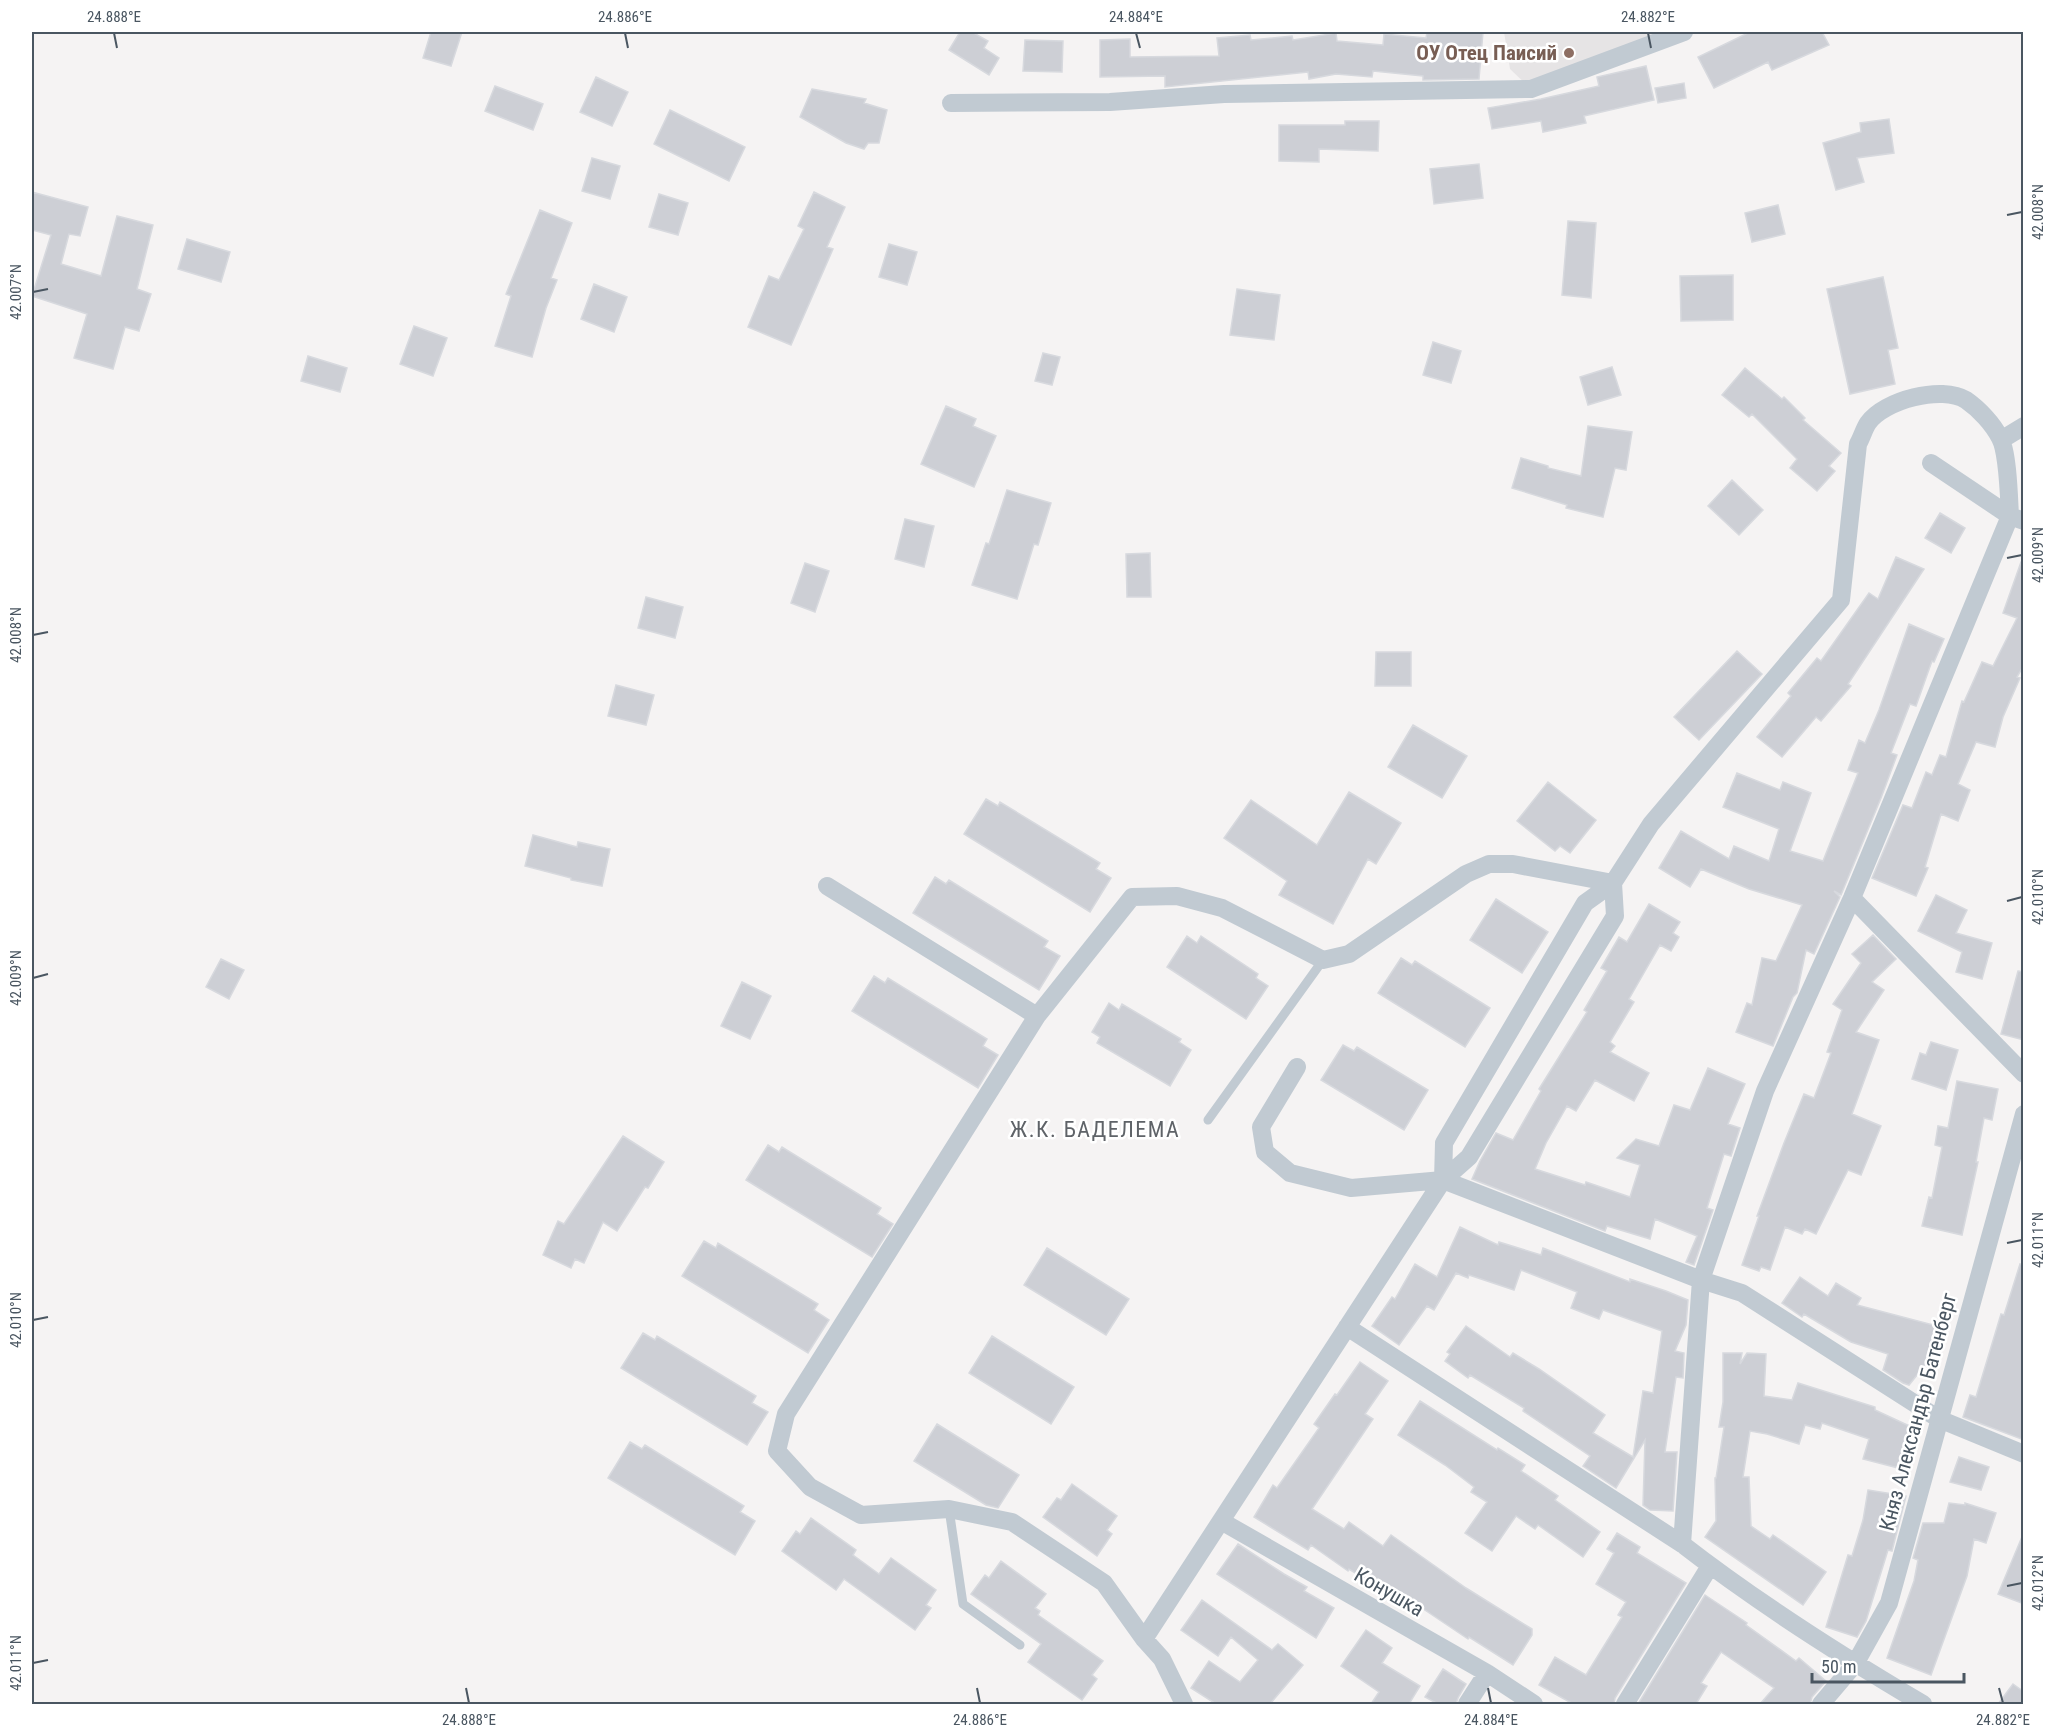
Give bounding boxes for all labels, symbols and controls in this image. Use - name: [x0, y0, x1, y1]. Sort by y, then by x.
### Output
- text: 24.888°E: [87, 8, 141, 26]
- text: 24.886°E: [598, 8, 652, 26]
- text: 24.884°E: [1109, 8, 1163, 26]
- text: 24.882°E: [1621, 8, 1675, 26]
- place label: ОУ Отец Паисий: [1416, 41, 1557, 65]
- marker: ОУ Отец Паисий: [1562, 46, 1576, 60]
- text: 42.008°N: [2029, 184, 2047, 240]
- text: 42.007°N: [7, 264, 25, 320]
- text: 42.009°N: [2029, 527, 2047, 583]
- text: 42.008°N: [7, 607, 25, 663]
- text: 42.010°N: [2029, 869, 2047, 925]
- text: 42.009°N: [7, 950, 25, 1006]
- district label: Ж.К. БАДЕЛЕМА: [1010, 1117, 1180, 1142]
- text: 42.011°N: [2029, 1212, 2047, 1268]
- street label: Княз Александър Батенберг: [1875, 1290, 1961, 1534]
- text: 42.010°N: [7, 1292, 25, 1348]
- text: 42.012°N: [2029, 1555, 2047, 1611]
- street label: Конушка: [1350, 1563, 1428, 1621]
- text: 42.011°N: [7, 1635, 25, 1691]
- scale bar: [1812, 1646, 1964, 1684]
- text: 50 m: [1821, 1656, 1856, 1677]
- text: 24.888°E: [442, 1711, 496, 1729]
- text: 24.886°E: [953, 1711, 1007, 1729]
- text: 24.884°E: [1464, 1711, 1518, 1729]
- text: 24.882°E: [1976, 1711, 2030, 1729]

